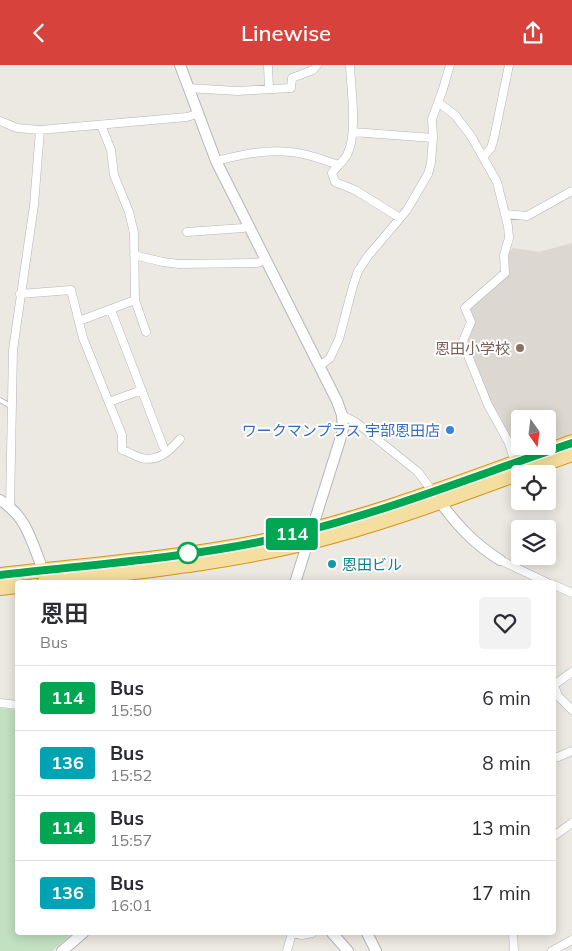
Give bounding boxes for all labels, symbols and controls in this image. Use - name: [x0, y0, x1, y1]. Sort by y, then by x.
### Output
- icon: back: [25, 19, 53, 47]
- text: Linewise: [241, 19, 331, 47]
- icon: share: [519, 19, 547, 47]
- place label: 恩田小学校: [435, 339, 510, 358]
- marker: 恩田小学校: [514, 342, 526, 354]
- north arrow: [511, 410, 556, 455]
- map controls: [511, 410, 556, 565]
- place label: ワークマンプラス 宇部恩田店: [242, 421, 440, 440]
- marker: ワークマンプラス 宇部恩田店: [444, 424, 456, 436]
- button: locate: [511, 465, 556, 510]
- line badge: 114: [263, 518, 321, 550]
- button: layers: [511, 520, 556, 565]
- text: 114: [276, 522, 308, 545]
- unlabelled marker: [177, 542, 199, 564]
- place label: 恩田ビル: [342, 555, 402, 574]
- marker: 恩田ビル: [326, 558, 338, 570]
- button: heart: [479, 597, 531, 649]
- text: 恩田: [40, 598, 88, 628]
- text: Bus: [40, 632, 68, 652]
- text: Bus: [110, 676, 144, 700]
- text: 114: [51, 686, 84, 709]
- text: 6 min: [482, 686, 531, 710]
- text: 15:50: [110, 700, 152, 720]
- text: Bus: [110, 741, 144, 765]
- text: 136: [51, 751, 84, 774]
- text: 8 min: [482, 751, 531, 775]
- text: 15:52: [110, 765, 152, 785]
- text: Bus: [110, 806, 144, 830]
- text: 114: [51, 816, 84, 839]
- text: 13 min: [471, 816, 531, 840]
- text: 15:57: [110, 830, 152, 850]
- text: Bus: [110, 871, 144, 895]
- text: 136: [51, 881, 84, 904]
- text: 17 min: [471, 881, 531, 905]
- text: 16:01: [110, 895, 152, 915]

